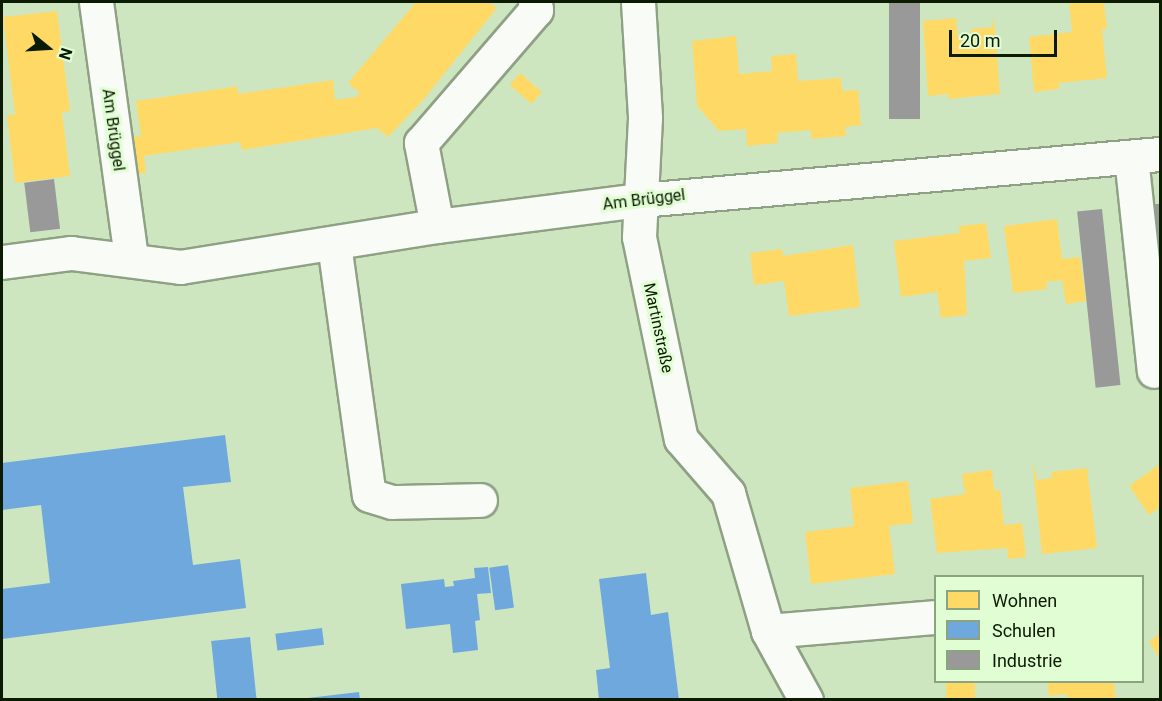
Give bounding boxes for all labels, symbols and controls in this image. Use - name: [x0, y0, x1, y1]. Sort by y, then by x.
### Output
- north arrow: [18, 18, 78, 78]
- scale bar: [952, 18, 1060, 56]
- text: 20 m: [960, 30, 1000, 51]
- text: N: [55, 45, 76, 62]
- street label: Am Brüggel: [98, 88, 128, 172]
- street label: Am Brüggel: [602, 185, 686, 215]
- street label: Martinstraße: [639, 281, 677, 375]
- legend: [934, 575, 1144, 683]
- text: Wohnen: [992, 590, 1057, 611]
- text: Schulen: [992, 620, 1056, 641]
- text: Industrie: [992, 650, 1062, 671]

